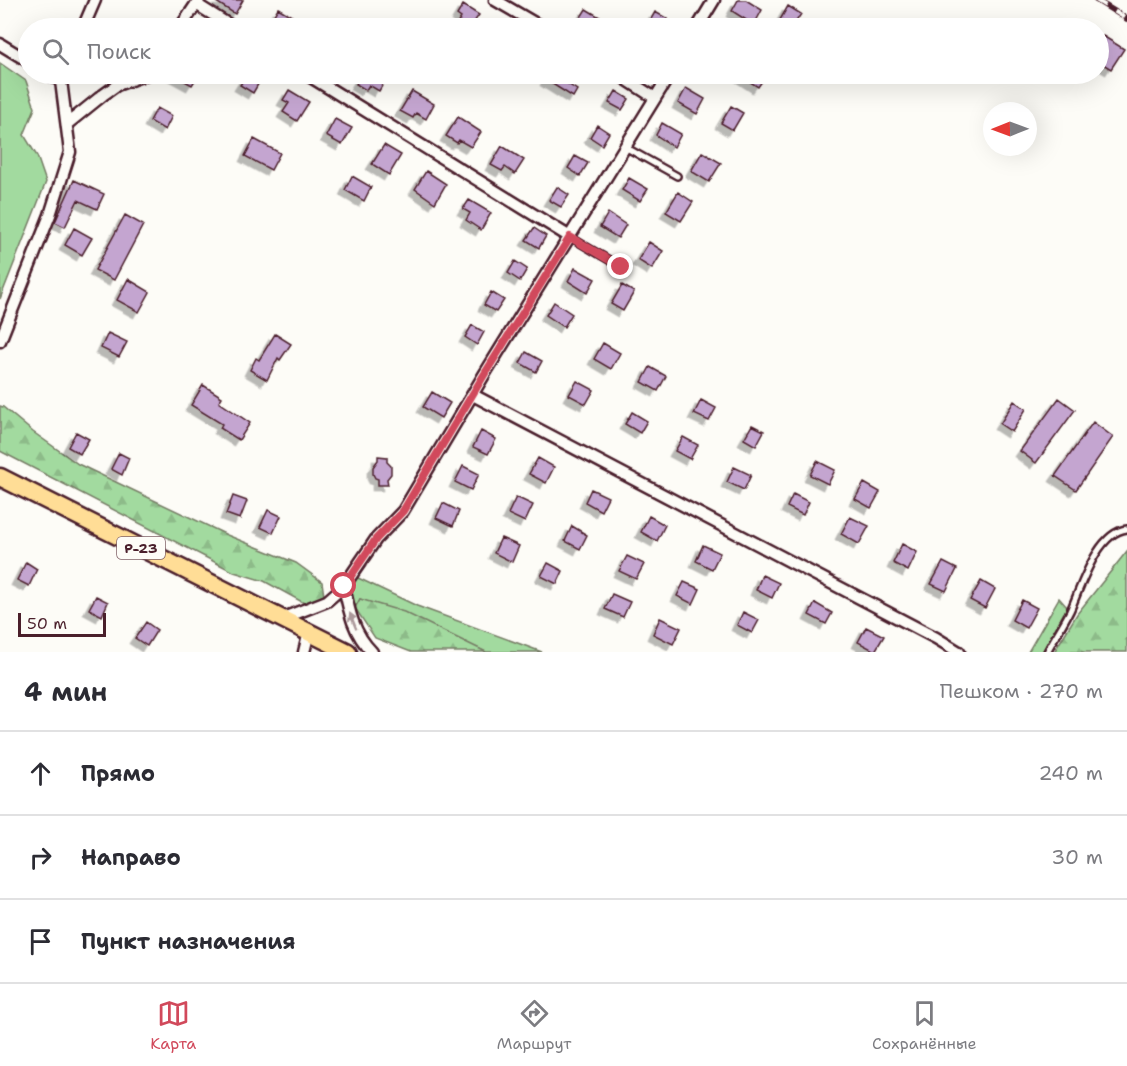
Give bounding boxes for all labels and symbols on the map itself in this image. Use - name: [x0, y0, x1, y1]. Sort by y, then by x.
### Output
- north arrow: [983, 102, 1037, 156]
- route end: [607, 253, 633, 279]
- road number: Р-23: [117, 537, 165, 559]
- route start: [330, 572, 356, 598]
- scale bar: [18, 610, 106, 638]
- one-way arrow: [348, 612, 357, 630]

